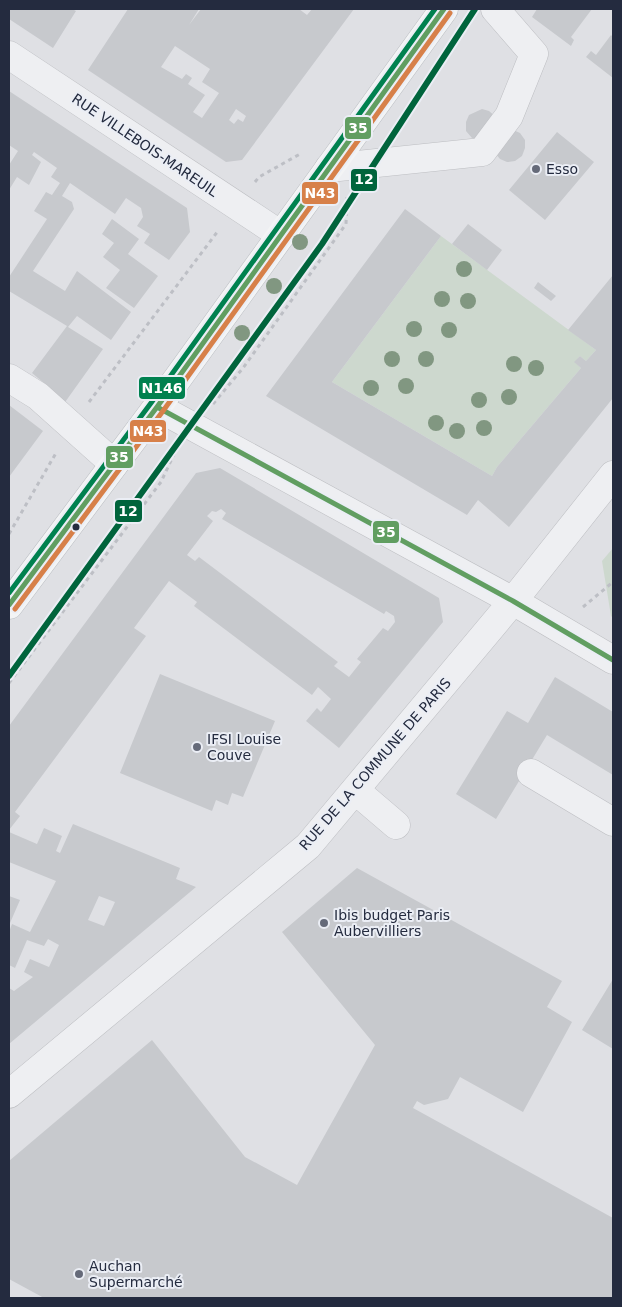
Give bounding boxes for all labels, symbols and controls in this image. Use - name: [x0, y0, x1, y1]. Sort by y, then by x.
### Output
- street label: RUE VILLEBOIS-MAREUIL: [69, 90, 221, 200]
- line badge: 35: [344, 116, 372, 140]
- text: 35: [348, 120, 368, 136]
- place label: Esso: [546, 161, 578, 177]
- marker: Esso: [530, 163, 542, 175]
- line badge: 12: [350, 168, 378, 192]
- text: 12: [354, 171, 374, 187]
- line badge: N43: [301, 181, 339, 205]
- text: N43: [304, 185, 336, 201]
- line badge: N146: [138, 376, 186, 400]
- text: N146: [142, 380, 182, 396]
- line badge: N43: [129, 419, 167, 443]
- text: N43: [132, 423, 164, 439]
- line badge: 35: [105, 445, 134, 469]
- text: 35: [109, 449, 129, 465]
- line badge: 12: [114, 499, 143, 523]
- text: 12: [118, 503, 138, 519]
- line badge: 35: [372, 520, 400, 544]
- unlabelled marker: [71, 522, 81, 532]
- text: 35: [376, 524, 396, 540]
- street label: RUE DE LA COMMUNE DE PARIS: [296, 675, 454, 853]
- place label: IFSI Louise Couve: [207, 731, 281, 763]
- marker: IFSI Louise Couve: [191, 741, 203, 753]
- place label: Ibis budget Paris Aubervilliers: [334, 907, 450, 939]
- marker: Ibis budget Paris Aubervilliers: [318, 917, 330, 929]
- place label: Auchan Supermarché: [89, 1258, 183, 1290]
- marker: Auchan Supermarché: [73, 1268, 85, 1280]

